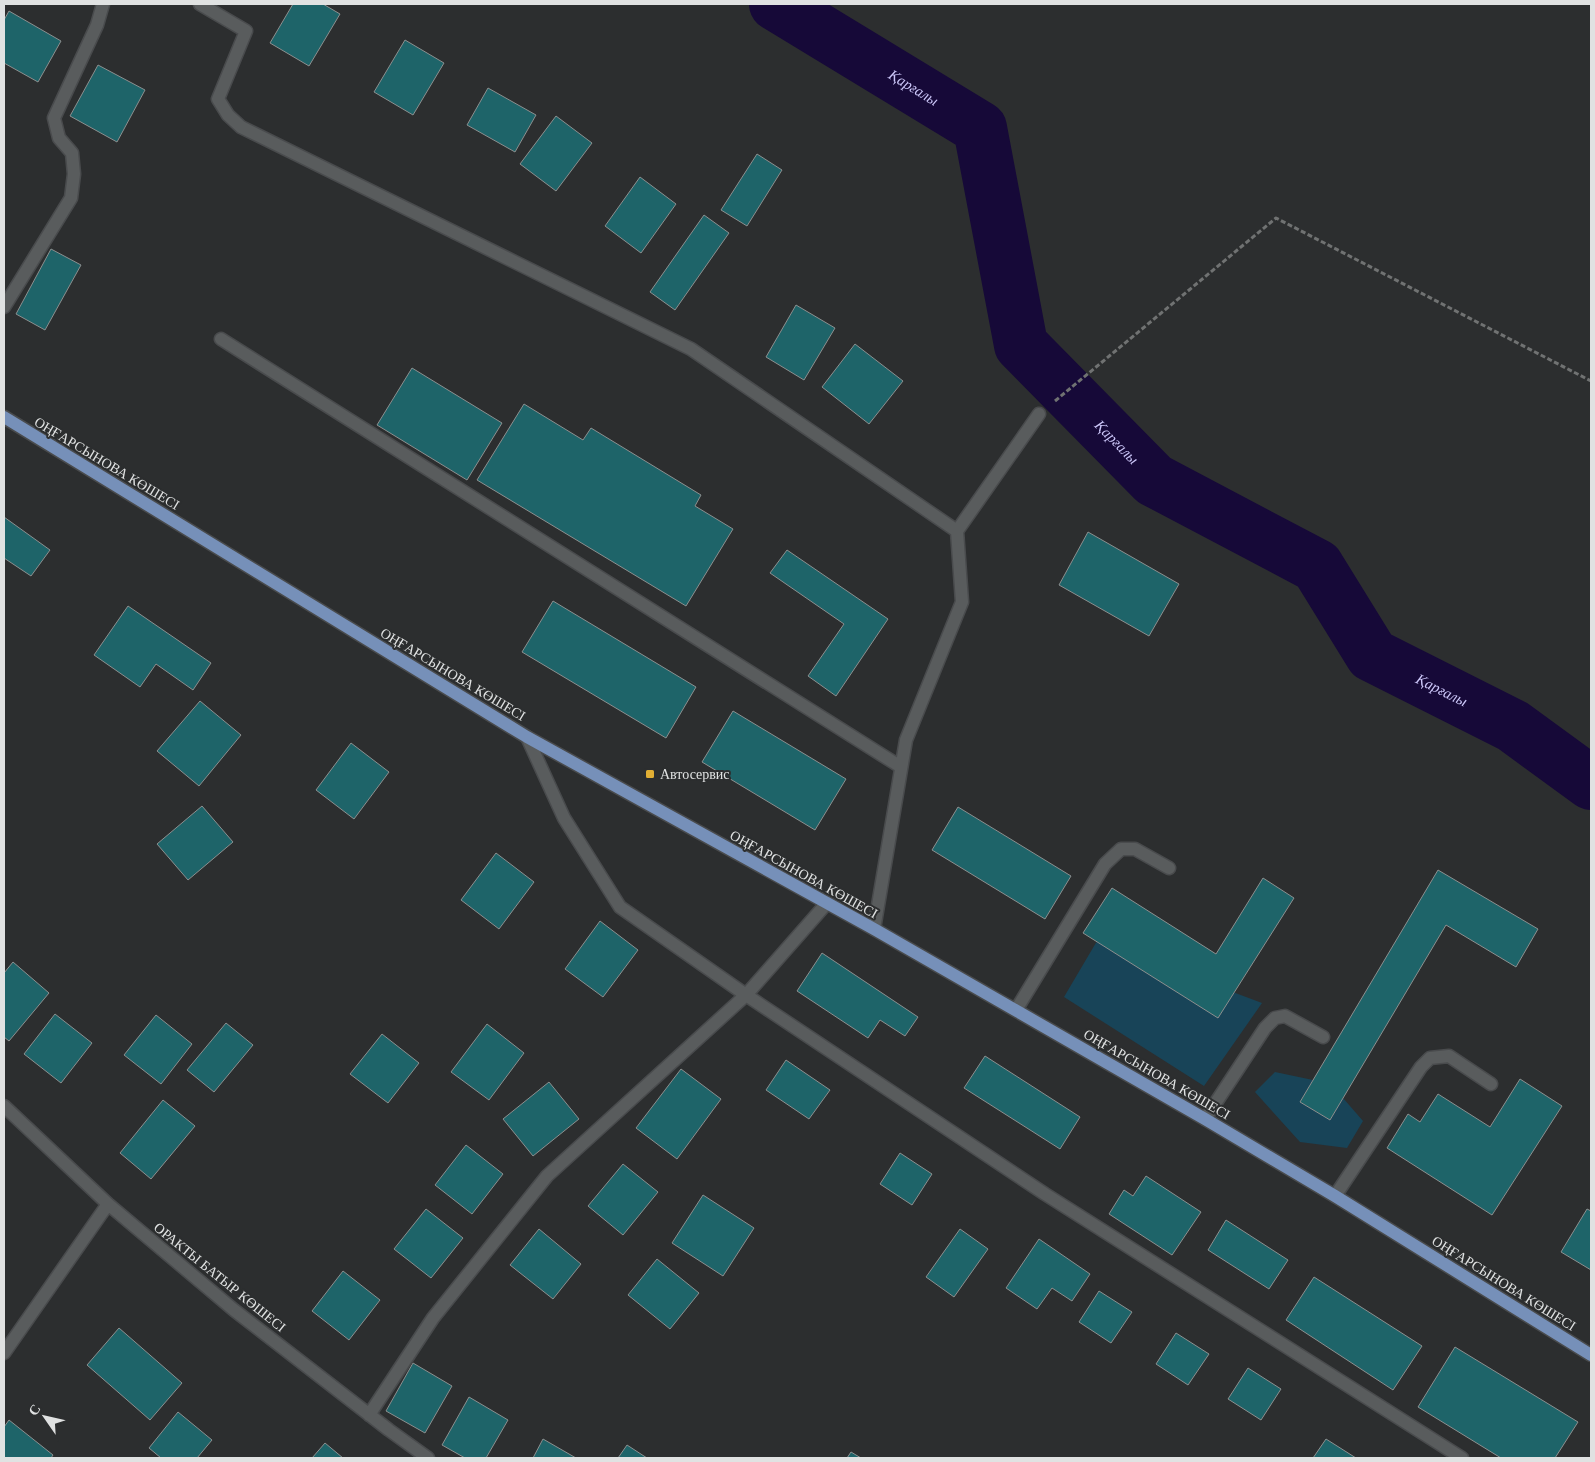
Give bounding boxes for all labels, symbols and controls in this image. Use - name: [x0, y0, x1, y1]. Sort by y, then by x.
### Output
- water label: Қарғалы: [885, 66, 941, 109]
- street label: ОҢҒАРСЫНОВА КӨШЕСІ: [32, 414, 182, 513]
- water label: Қарғалы: [1091, 416, 1142, 467]
- street label: ОҢҒАРСЫНОВА КӨШЕСІ: [378, 625, 528, 724]
- water label: Қарғалы: [1413, 670, 1470, 710]
- place label: Автосервис: [660, 767, 730, 782]
- marker: Автосервис: [644, 768, 656, 780]
- street label: ОҢҒАРСЫНОВА КӨШЕСІ: [727, 828, 880, 921]
- street label: ОҢҒАРСЫНОВА КӨШЕСІ: [1081, 1026, 1233, 1123]
- street label: ОРАКТЫ БАТЫР КӨШЕСІ: [151, 1220, 289, 1335]
- street label: ОҢҒАРСЫНОВА КӨШЕСІ: [1429, 1233, 1579, 1334]
- north arrow: [20, 1392, 70, 1442]
- text: С: [26, 1402, 44, 1418]

